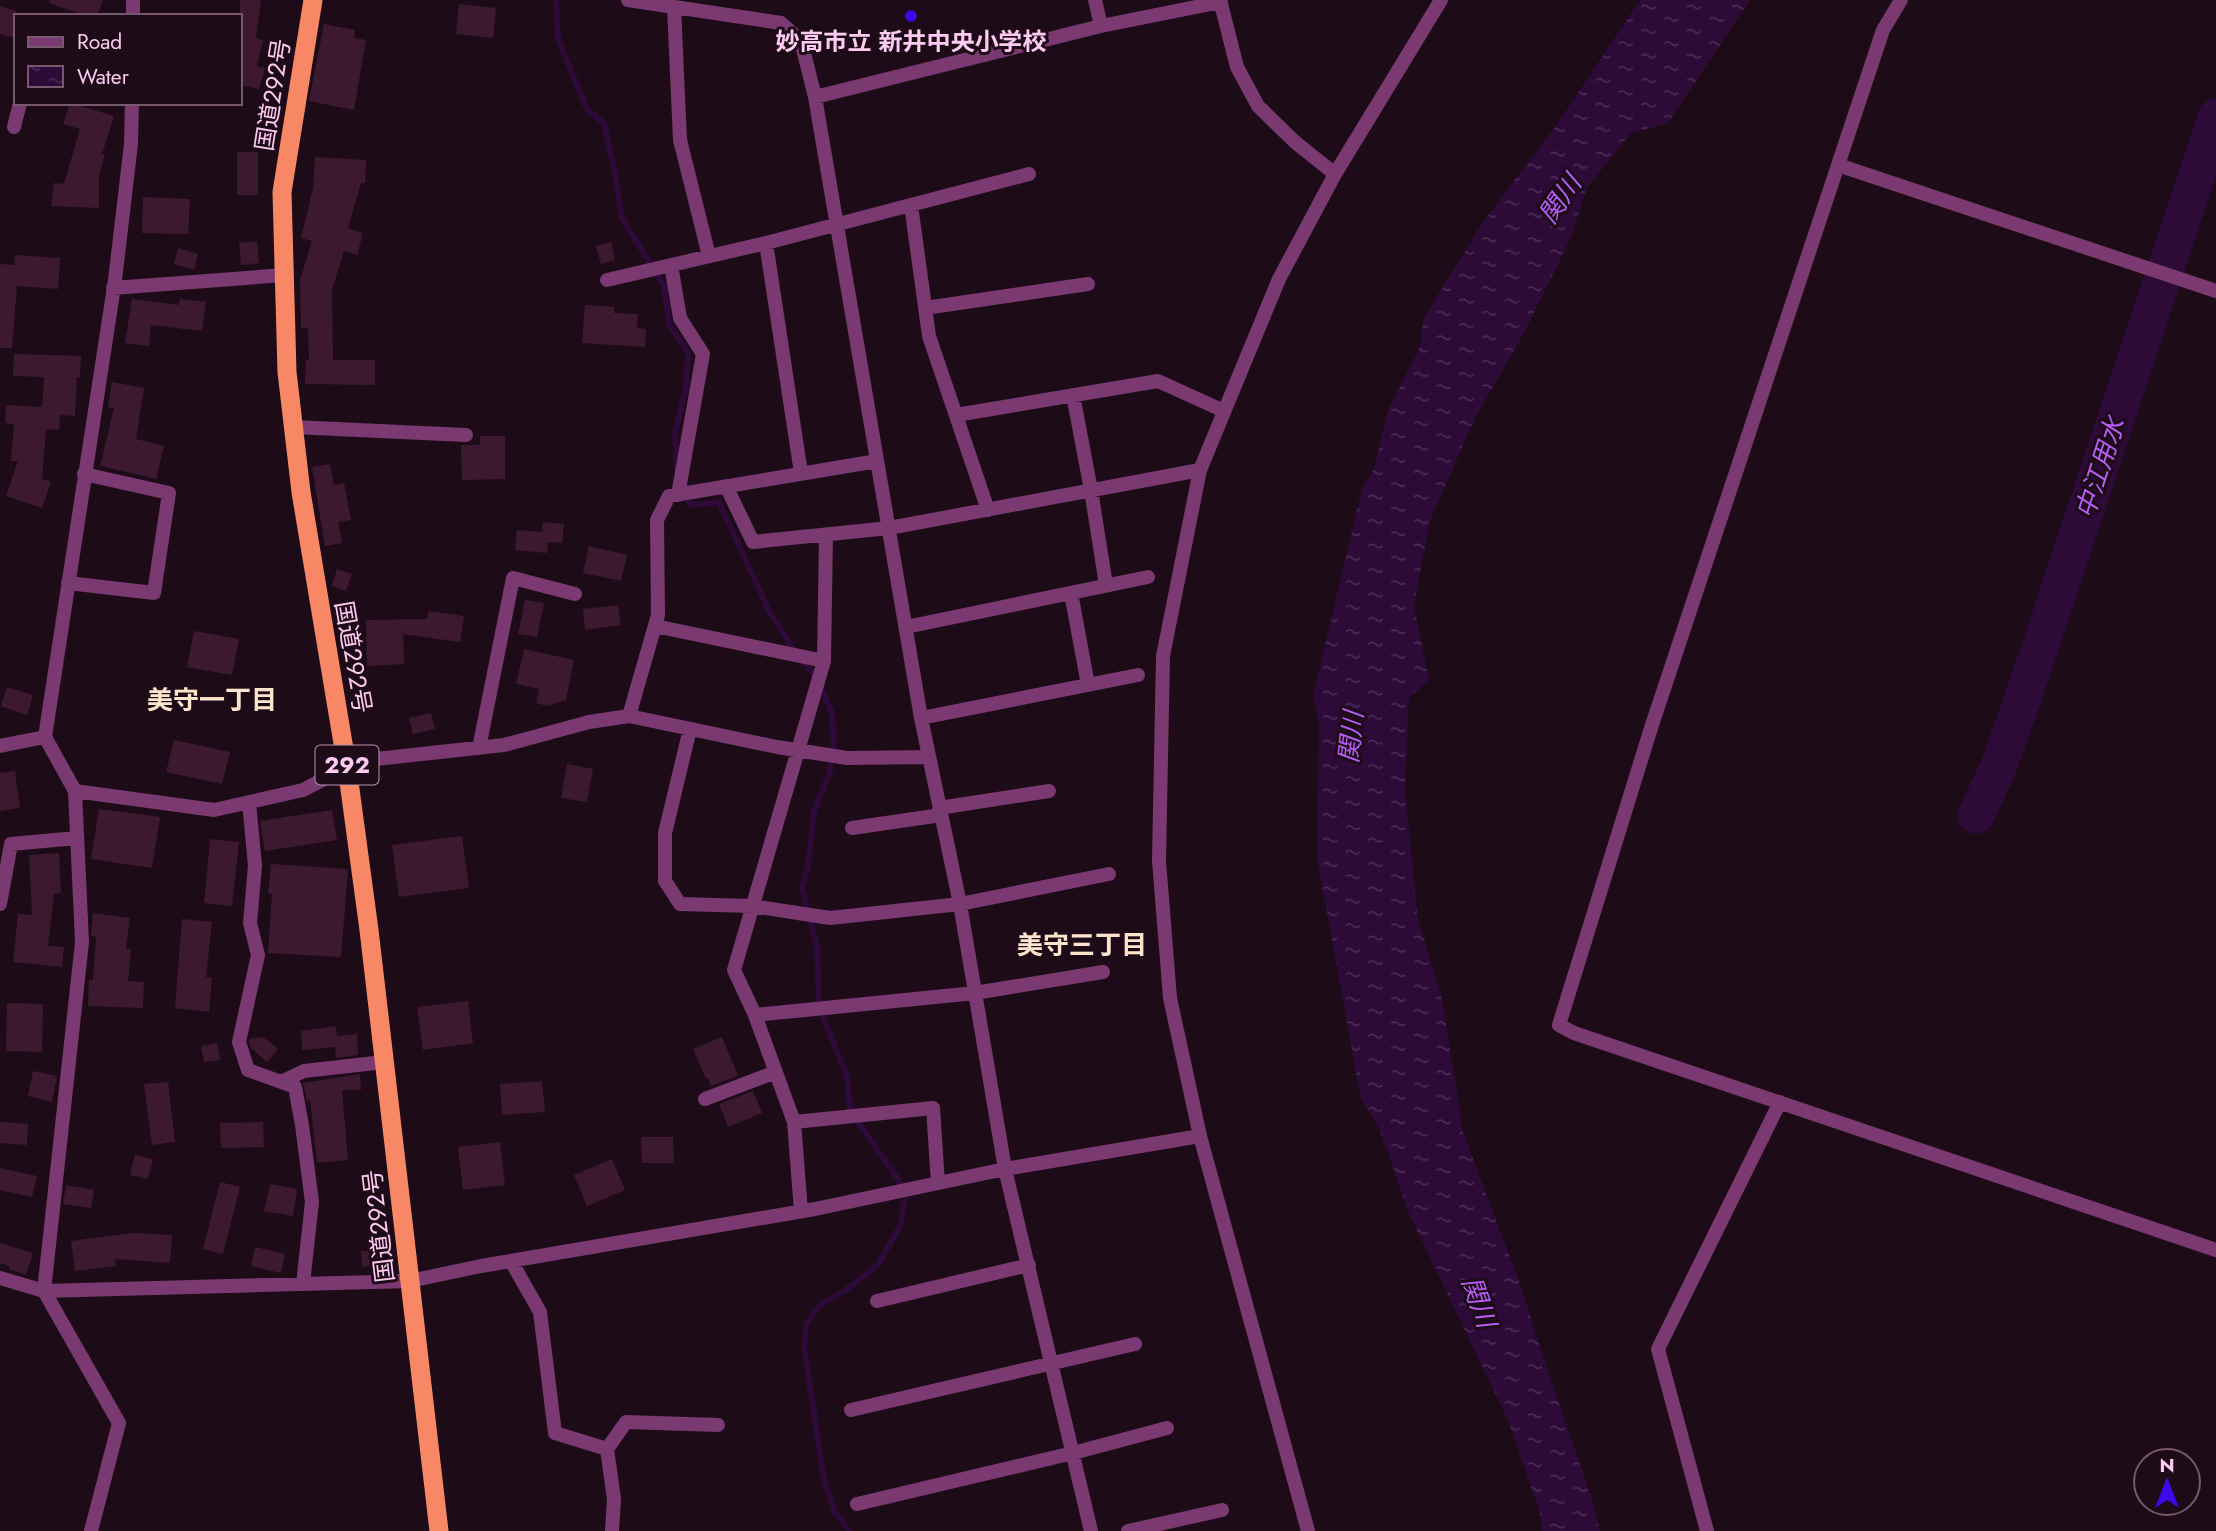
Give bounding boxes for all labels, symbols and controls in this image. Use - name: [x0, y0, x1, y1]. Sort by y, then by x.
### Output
- marker: 妙高市立 新井中央小学校: [903, 8, 919, 24]
- legend: [14, 14, 242, 105]
- place label: 妙高市立 新井中央小学校: [775, 24, 1047, 59]
- text: Road: [77, 27, 122, 57]
- street label: 国道292号: [246, 36, 299, 154]
- text: Water: [77, 62, 130, 92]
- water label: 関川: [1530, 164, 1592, 231]
- water label: 中江用水: [2066, 410, 2135, 523]
- street label: 国道292号: [326, 598, 381, 716]
- district label: 美守一丁目: [147, 681, 277, 719]
- water label: 関川: [1329, 706, 1373, 765]
- road number: 292: [316, 746, 378, 785]
- district label: 美守三丁目: [1017, 926, 1147, 964]
- street label: 国道292号: [354, 1168, 403, 1284]
- water label: 関川: [1452, 1271, 1507, 1336]
- north arrow: [2132, 1447, 2202, 1517]
- text: N: [2159, 1452, 2175, 1479]

